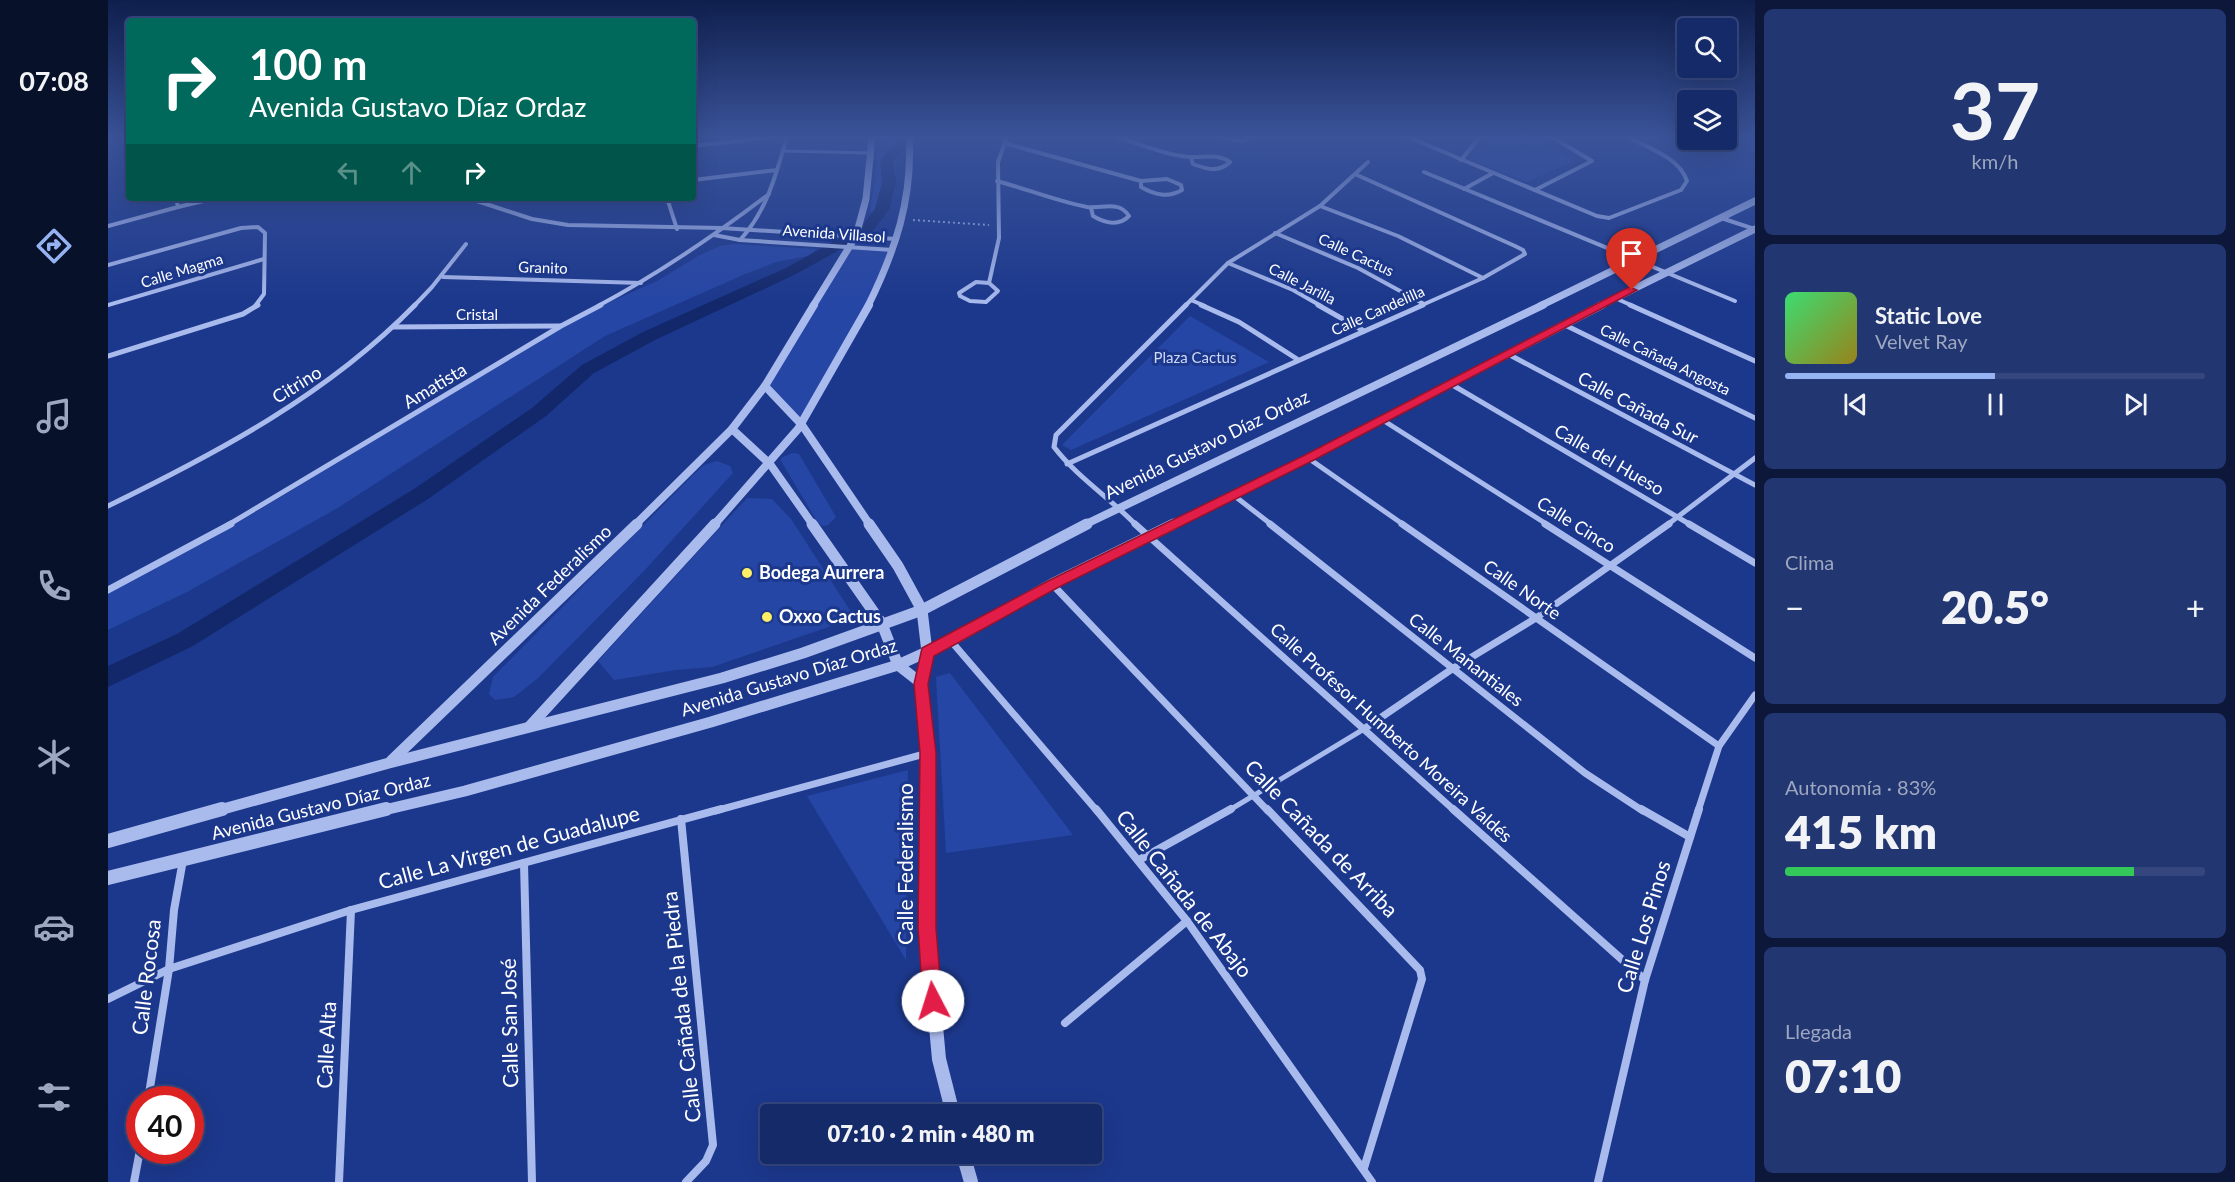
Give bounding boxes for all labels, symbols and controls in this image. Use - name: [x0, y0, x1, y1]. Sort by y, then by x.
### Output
- map controls: [1677, 18, 1737, 150]
- button: search: [1677, 18, 1737, 78]
- text: 100 m: [249, 39, 367, 89]
- icon: right: [150, 42, 228, 120]
- text: 37: [1950, 63, 2040, 157]
- text: 07:08: [19, 64, 89, 97]
- text: Avenida Gustavo Díaz Ordaz: [249, 90, 587, 123]
- button: layers: [1677, 90, 1737, 150]
- text: km/h: [1972, 149, 2018, 173]
- icon: left: [332, 156, 365, 189]
- icon: ahead: [395, 156, 428, 189]
- icon: right: [458, 156, 491, 189]
- street label: Avenida Villasol: [782, 220, 886, 246]
- icon: directions: [33, 225, 75, 267]
- pin: [1606, 228, 1657, 290]
- street label: Calle Cactus: [1316, 229, 1397, 279]
- icon: arrive: [1615, 237, 1648, 270]
- street label: Calle Magma: [138, 249, 225, 291]
- street label: Granito: [518, 257, 568, 277]
- street label: Calle Jarilla: [1266, 259, 1339, 308]
- street label: Calle Candelilla: [1328, 281, 1427, 339]
- text: Static Love: [1875, 302, 1982, 329]
- street label: Cristal: [456, 305, 498, 323]
- street label: Calle Cañada Angosta: [1597, 320, 1734, 398]
- text: Velvet Ray: [1875, 329, 1968, 353]
- park label: Plaza Cactus: [1154, 348, 1236, 366]
- street label: Amatista: [399, 358, 470, 413]
- street label: Citrino: [268, 361, 325, 408]
- street label: Calle Cañada Sur: [1574, 366, 1703, 448]
- street label: Avenida Gustavo Díaz Ordaz: [1101, 385, 1313, 503]
- icon: previous: [1839, 388, 1872, 421]
- icon: pause: [1979, 388, 2012, 421]
- icon: next: [2119, 388, 2152, 421]
- icon: music: [33, 395, 75, 437]
- street label: Calle del Hueso: [1551, 419, 1668, 499]
- street label: Calle Cinco: [1533, 491, 1620, 557]
- street label: Avenida Federalismo: [483, 520, 616, 649]
- text: Clima: [1785, 550, 1834, 574]
- street label: Calle Norte: [1480, 554, 1566, 624]
- place label: Bodega Aurrera: [759, 561, 884, 583]
- icon: phone: [33, 565, 75, 607]
- marker: Bodega Aurrera: [740, 566, 754, 580]
- text: 20.5°: [1941, 580, 2049, 634]
- text: −: [1785, 587, 1804, 627]
- text: +: [2186, 587, 2205, 627]
- place label: Oxxo Cactus: [779, 605, 881, 627]
- street label: Calle Manantiales: [1405, 608, 1528, 711]
- marker: Oxxo Cactus: [760, 610, 774, 624]
- street label: Calle Profesor Humberto Moreira Valdés: [1266, 618, 1517, 847]
- street label: Avenida Gustavo Díaz Ordaz: [678, 634, 900, 720]
- icon: climate: [33, 736, 75, 778]
- street label: Calle Cañada de Arriba: [1240, 754, 1404, 922]
- street label: Avenida Gustavo Díaz Ordaz: [209, 768, 433, 844]
- text: Autonomía · 83%: [1785, 775, 1936, 799]
- street label: Calle Federalismo: [892, 783, 917, 945]
- street label: Calle La Virgen de Guadalupe: [375, 800, 642, 894]
- street label: Calle Cañada de Abajo: [1112, 804, 1258, 982]
- text: 415 km: [1785, 805, 1937, 859]
- street label: Calle Los Pinos: [1611, 857, 1675, 996]
- street label: Calle Cañada de la Piedra: [656, 890, 705, 1124]
- icon: car: [33, 906, 75, 948]
- street label: Calle Rocosa: [126, 917, 165, 1036]
- street label: Calle San José: [495, 958, 522, 1088]
- position arrow: [901, 969, 965, 1033]
- street label: Calle Alta: [311, 1001, 340, 1089]
- text: Llegada: [1785, 1019, 1852, 1043]
- text: 07:10: [1785, 1049, 1901, 1103]
- icon: filters: [33, 1076, 75, 1118]
- speed limit sign: 40: [126, 1086, 204, 1164]
- text: 07:10 · 2 min · 480 m: [828, 1120, 1034, 1147]

